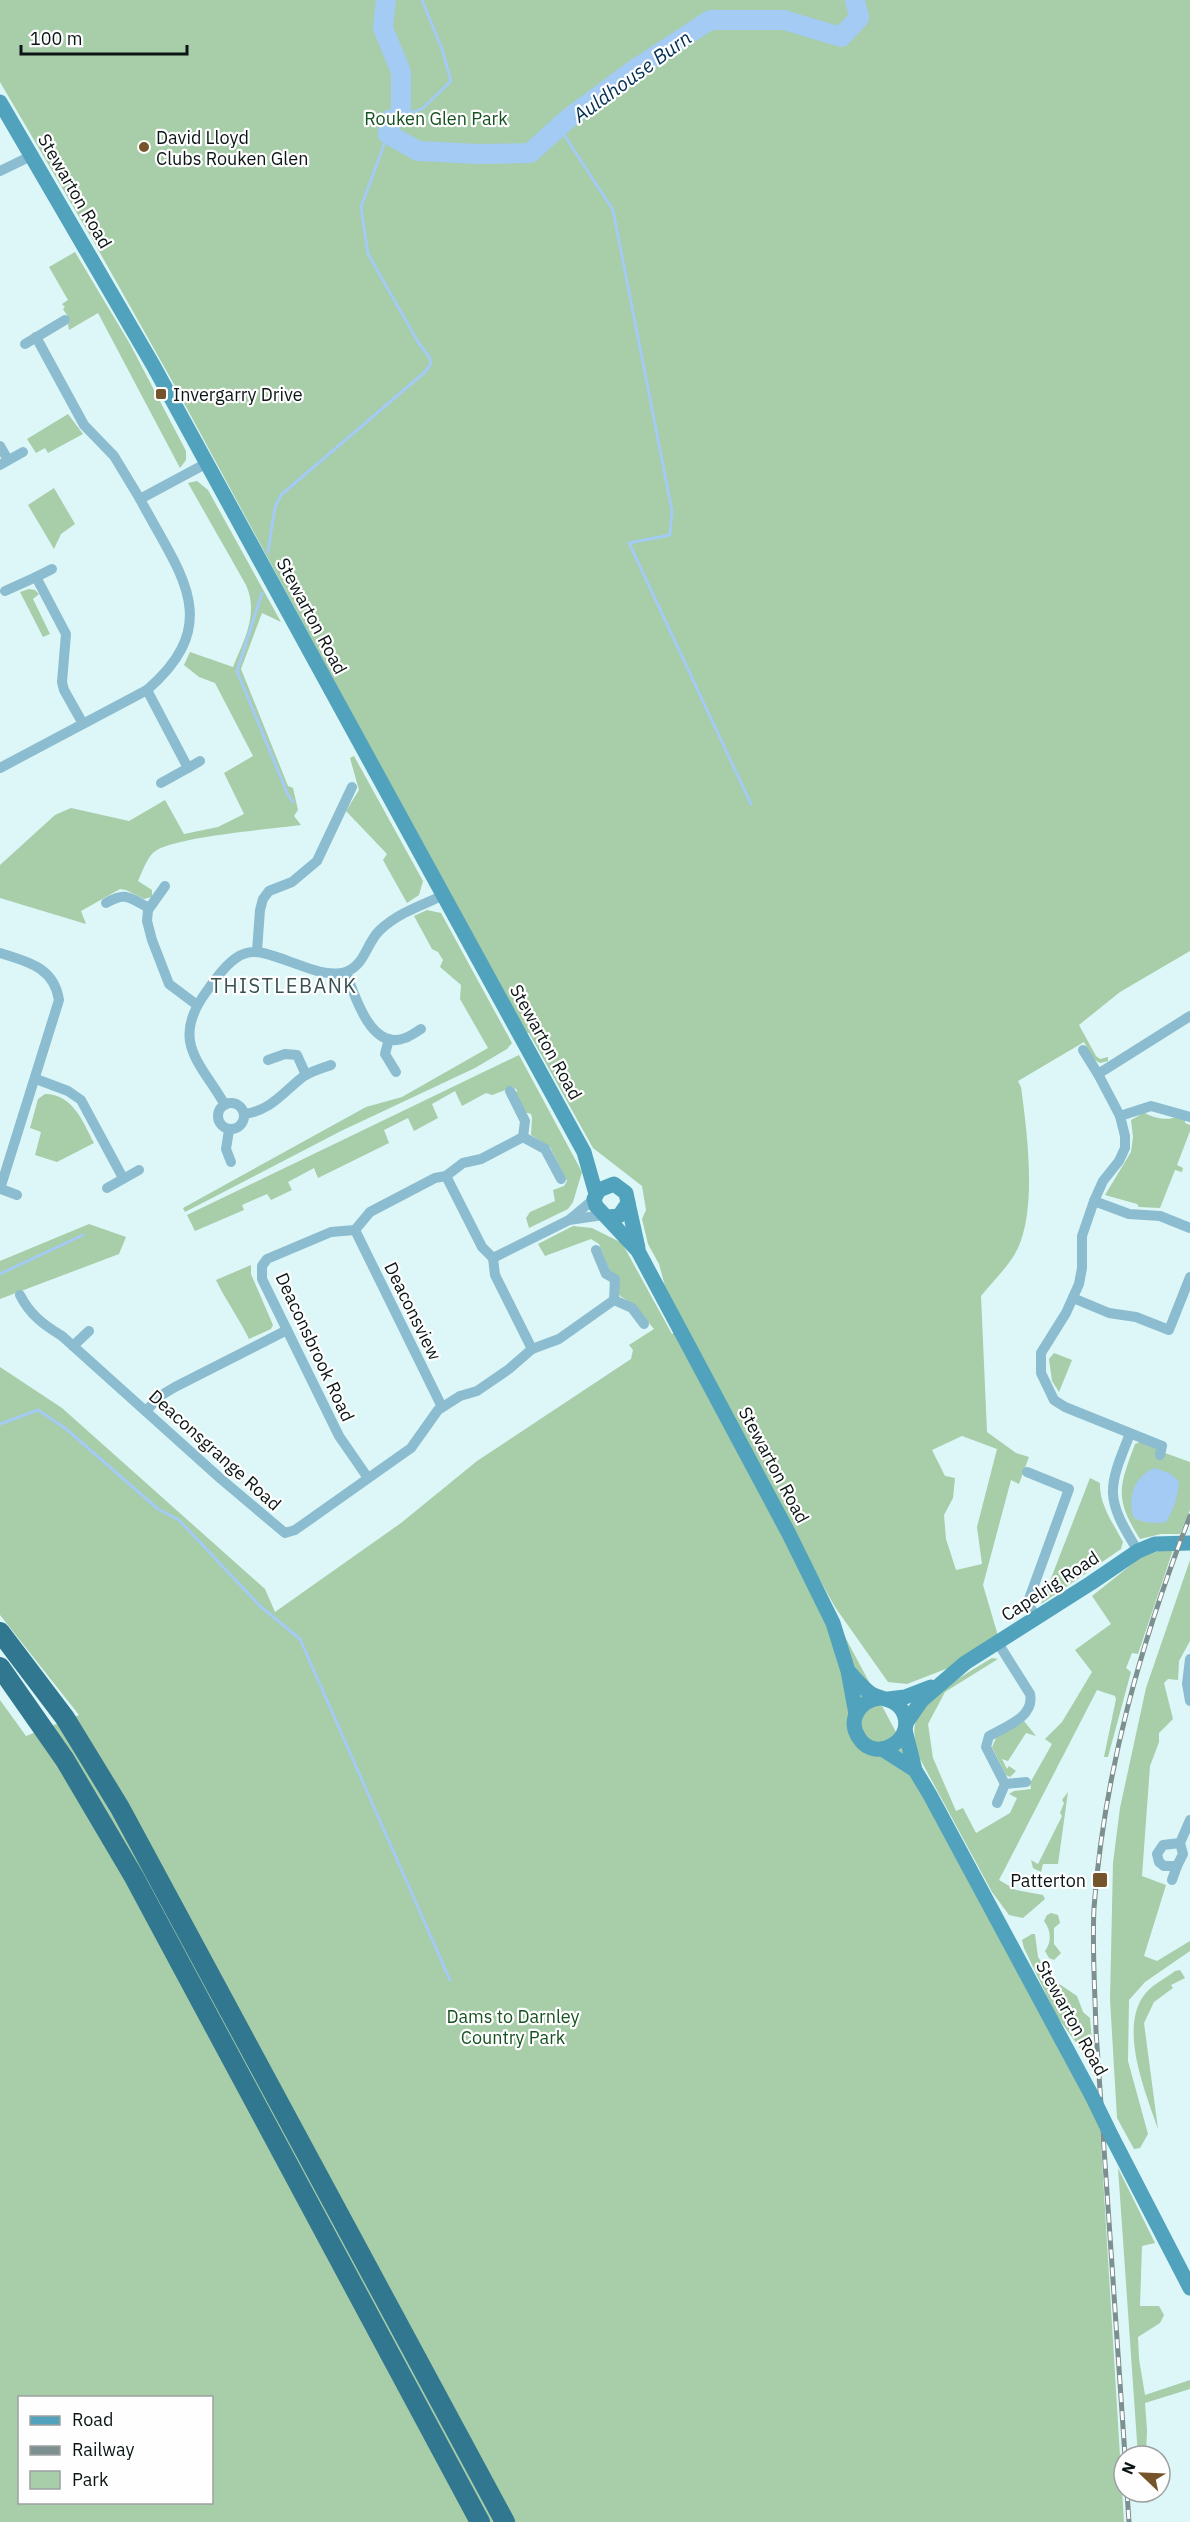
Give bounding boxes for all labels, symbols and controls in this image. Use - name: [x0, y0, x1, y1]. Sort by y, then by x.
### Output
- scale bar: [21, 18, 188, 56]
- water label: Auldhouse Burn: [566, 24, 697, 129]
- text: 100 m: [30, 27, 82, 50]
- park label: Rouken Glen Park: [364, 107, 508, 130]
- place label: David Lloyd Clubs Rouken Glen: [156, 126, 308, 170]
- street label: Stewarton Road: [33, 130, 117, 252]
- marker: David Lloyd Clubs Rouken Glen: [137, 140, 151, 154]
- place label: Invergarry Drive: [173, 383, 303, 406]
- marker: Invergarry Drive: [154, 387, 168, 401]
- street label: Stewarton Road: [272, 554, 352, 678]
- district label: THISTLEBANK: [210, 972, 358, 999]
- street label: Stewarton Road: [505, 980, 587, 1104]
- street label: Deaconsview: [379, 1258, 447, 1364]
- street label: Deaconsbrook Road: [270, 1269, 360, 1425]
- street label: Deaconsgrange Road: [144, 1385, 286, 1515]
- street label: Stewarton Road: [734, 1403, 814, 1527]
- street label: Capelrig Road: [997, 1546, 1103, 1626]
- place label: Patterton: [1010, 1869, 1086, 1892]
- marker: Patterton: [1091, 1871, 1109, 1889]
- street label: Stewarton Road: [1031, 1956, 1113, 2080]
- park label: Dams to Darnley Country Park: [446, 2005, 580, 2049]
- legend: [18, 2396, 213, 2504]
- text: Road: [72, 2408, 113, 2431]
- text: Railway: [72, 2438, 134, 2461]
- north arrow: [1112, 2444, 1172, 2504]
- text: N: [1117, 2459, 1140, 2477]
- text: Park: [72, 2468, 109, 2491]

